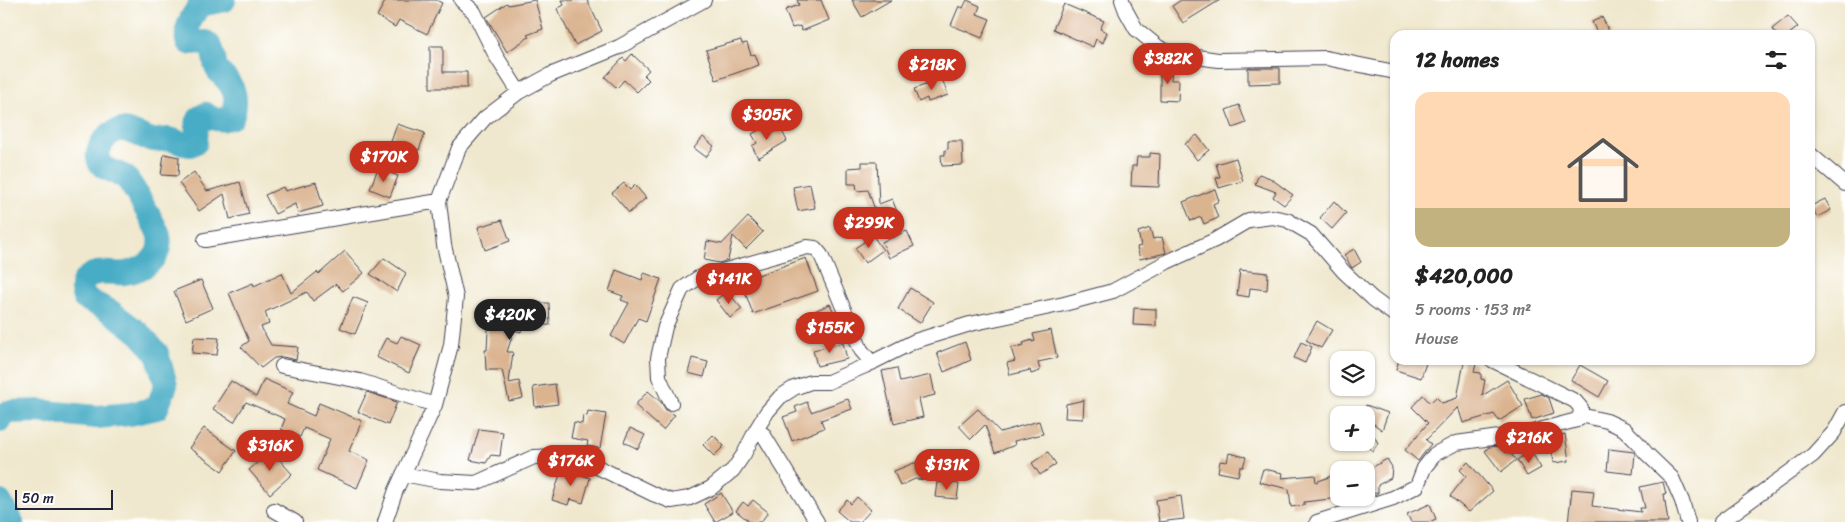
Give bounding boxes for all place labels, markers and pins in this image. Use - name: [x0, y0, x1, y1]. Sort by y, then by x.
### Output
- pin: $382K: [1133, 42, 1203, 85]
- pin: $218K: [897, 48, 967, 91]
- pin: $305K: [732, 98, 802, 141]
- pin: $170K: [349, 140, 419, 183]
- pin: $299K: [834, 206, 904, 249]
- pin: $141K: [694, 262, 764, 305]
- pin: $420K: [475, 298, 545, 341]
- pin: $155K: [795, 312, 865, 354]
- pin: $216K: [1494, 422, 1564, 464]
- pin: $316K: [235, 430, 305, 472]
- pin: $176K: [536, 444, 606, 487]
- pin: $131K: [912, 448, 982, 491]

